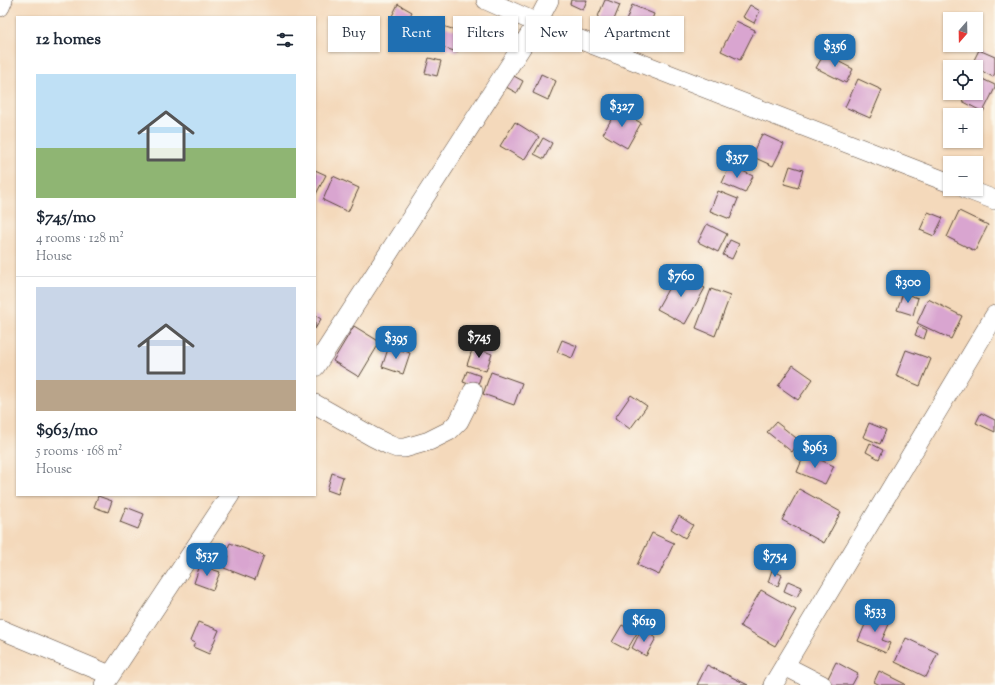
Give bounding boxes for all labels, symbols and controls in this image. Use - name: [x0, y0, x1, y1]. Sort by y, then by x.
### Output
- north arrow: [943, 12, 983, 52]
- map controls: [943, 12, 983, 196]
- chip: Buy: [328, 16, 380, 52]
- chip: Rent: [388, 16, 445, 52]
- chip: Filters: [453, 16, 518, 52]
- chip: New: [526, 16, 582, 52]
- chip: Apartment: [590, 16, 684, 52]
- text: 12 homes: [36, 28, 101, 52]
- icon: filters: [274, 29, 296, 51]
- pin: $356: [811, 34, 859, 68]
- text: $356: [823, 38, 847, 56]
- button: locate: [943, 60, 983, 100]
- pin: $327: [598, 94, 646, 128]
- text: $327: [610, 98, 634, 116]
- icon: home: [130, 100, 202, 172]
- button: +: [943, 108, 983, 148]
- pin: $357: [713, 145, 761, 179]
- text: $357: [725, 149, 749, 167]
- button: −: [943, 156, 983, 196]
- text: $745/mo: [36, 206, 96, 230]
- text: 4 rooms · 128 m²: [36, 230, 124, 248]
- text: House: [36, 248, 72, 266]
- pin: $760: [657, 264, 705, 298]
- text: $760: [668, 268, 694, 286]
- pin: $300: [884, 270, 932, 304]
- text: $300: [895, 274, 921, 292]
- icon: home: [130, 313, 202, 385]
- pin: $745: [455, 325, 503, 359]
- pin: $395: [372, 326, 420, 360]
- text: $745: [467, 329, 491, 347]
- text: $395: [385, 330, 407, 348]
- text: $963/mo: [36, 419, 98, 443]
- pin: $963: [791, 435, 839, 469]
- text: $963: [803, 439, 827, 457]
- text: 5 rooms · 168 m²: [36, 443, 122, 461]
- text: House: [36, 461, 72, 479]
- pin: $537: [183, 543, 231, 577]
- pin: $754: [751, 544, 799, 578]
- text: $537: [195, 547, 219, 565]
- text: $754: [763, 548, 787, 566]
- pin: $533: [851, 599, 899, 633]
- text: $533: [864, 603, 886, 621]
- pin: $619: [620, 609, 668, 643]
- text: $619: [632, 613, 656, 631]

